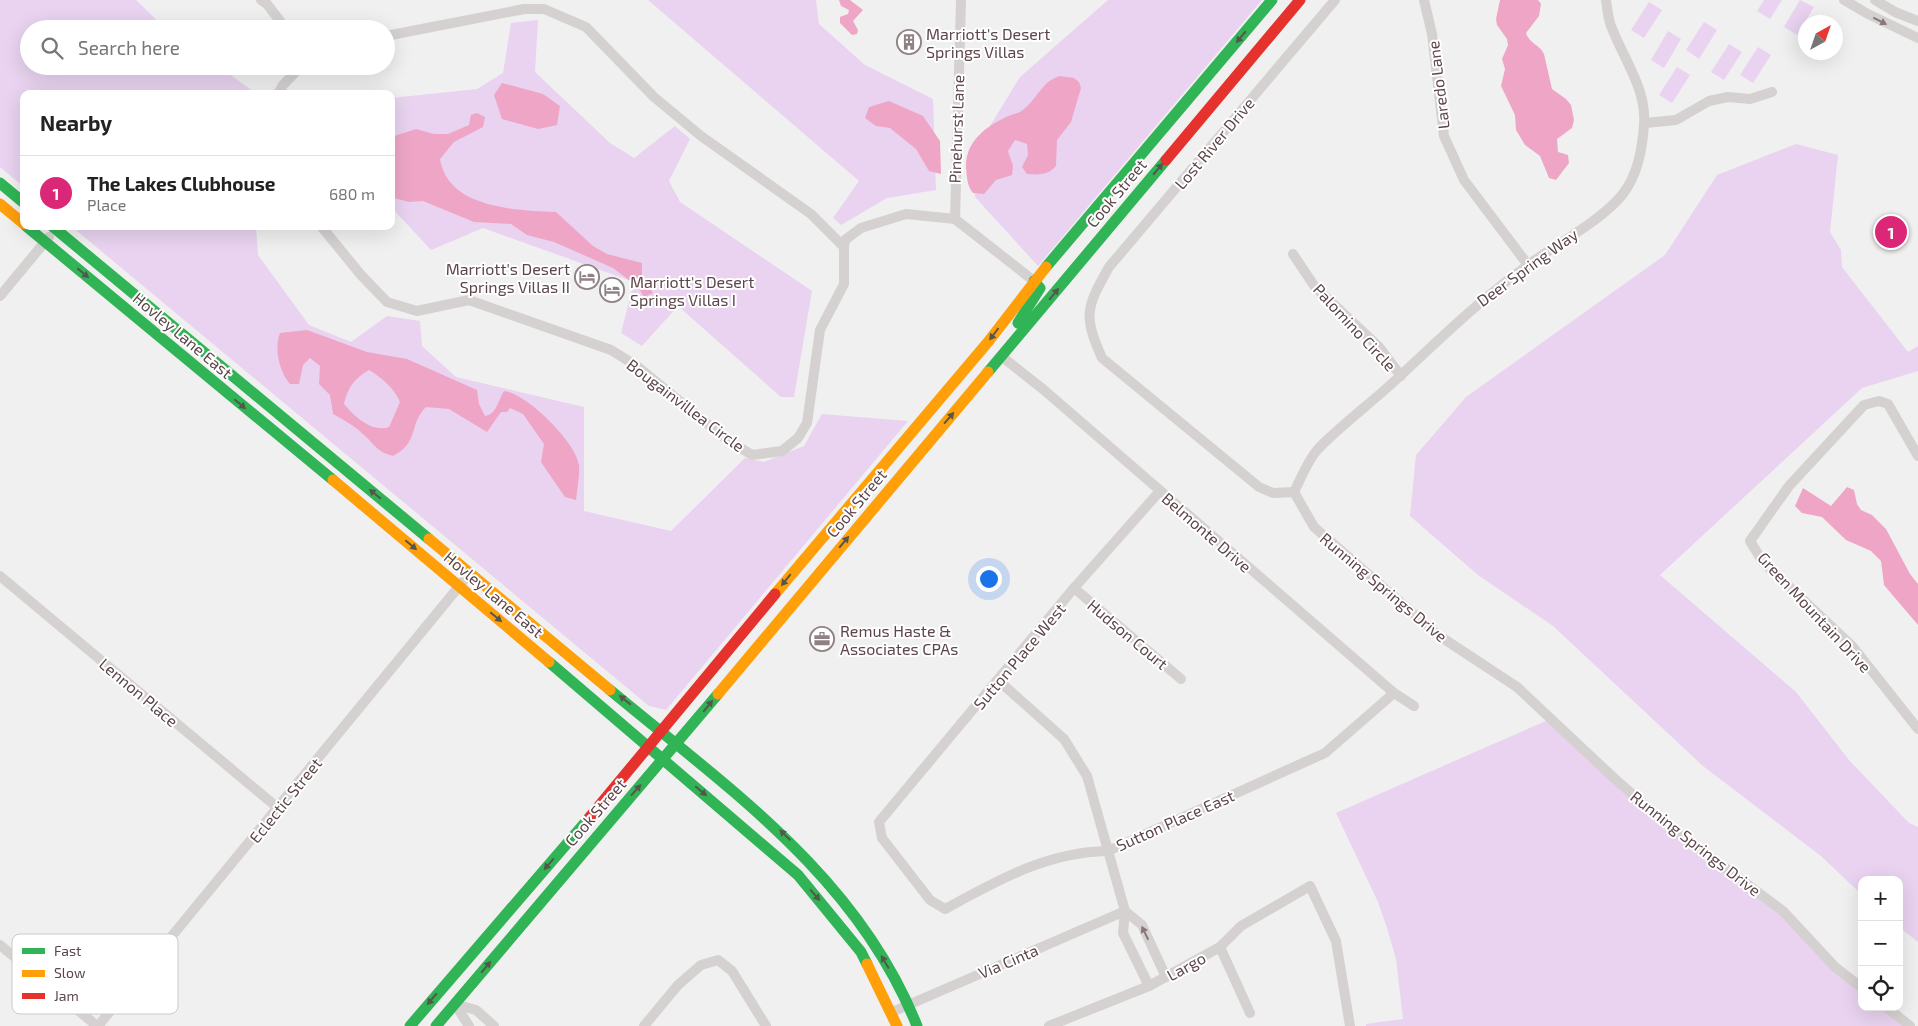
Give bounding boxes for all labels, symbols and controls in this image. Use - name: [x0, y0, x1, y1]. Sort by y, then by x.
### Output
- north arrow: [1798, 15, 1843, 60]
- one-way arrow: [1873, 17, 1888, 25]
- search box: [20, 20, 395, 75]
- place label: Marriott's Desert Springs Villas: [926, 24, 1050, 61]
- building icon: Marriott's Desert Springs Villas: [896, 29, 922, 55]
- one-way arrow: [1235, 31, 1246, 44]
- icon: search: [38, 34, 66, 62]
- text: Search here: [78, 36, 180, 59]
- street label: Laredo Lane: [1423, 40, 1453, 130]
- street label: Pinehurst Lane: [945, 74, 967, 184]
- street label: Lost River Drive: [1170, 93, 1258, 193]
- text: Nearby: [40, 110, 112, 135]
- street label: Cook Street: [1082, 155, 1150, 231]
- one-way arrow: [1152, 162, 1163, 175]
- text: The Lakes Clubhouse: [87, 172, 276, 195]
- text: 1: [53, 184, 59, 203]
- text: 680 m: [329, 184, 375, 203]
- text: Place: [87, 195, 126, 214]
- pin: 1: [1875, 213, 1907, 251]
- street label: Deer Spring Way: [1473, 224, 1582, 310]
- place label: Marriott's Desert Springs Villas II: [446, 259, 570, 296]
- hotel icon: Marriott's Desert Springs Villas II: [574, 264, 600, 290]
- one-way arrow: [76, 267, 88, 279]
- place label: Marriott's Desert Springs Villas I: [630, 272, 754, 309]
- hotel icon: Marriott's Desert Springs Villas I: [599, 277, 625, 303]
- street label: Palomino Circle: [1310, 279, 1400, 375]
- one-way arrow: [1048, 287, 1059, 300]
- street label: Hovley Lane East: [130, 288, 236, 382]
- one-way arrow: [989, 327, 1000, 340]
- street label: Bougainvillea Circle: [623, 355, 749, 455]
- one-way arrow: [233, 398, 246, 409]
- one-way arrow: [943, 412, 955, 424]
- street label: Cook Street: [822, 465, 890, 541]
- street label: Belmonte Drive: [1159, 488, 1255, 576]
- one-way arrow: [368, 489, 381, 500]
- street label: Running Springs Drive: [1317, 528, 1451, 646]
- one-way arrow: [839, 536, 850, 549]
- one-way arrow: [404, 540, 417, 551]
- street label: Hovley Lane East: [441, 547, 547, 641]
- street label: Green Mountain Drive: [1754, 548, 1876, 676]
- your location: [976, 566, 1002, 592]
- one-way arrow: [781, 573, 792, 586]
- street label: Hudson Court: [1084, 595, 1172, 673]
- street label: Sutton Place West: [969, 599, 1069, 713]
- one-way arrow: [489, 611, 502, 622]
- place label: Remus Haste & Associates CPAs: [840, 621, 958, 658]
- office icon: Remus Haste & Associates CPAs: [809, 626, 835, 652]
- street label: Lennon Place: [96, 654, 182, 730]
- one-way arrow: [619, 695, 632, 706]
- one-way arrow: [702, 699, 713, 712]
- street label: Eclectic Street: [245, 754, 325, 846]
- street label: Cook Street: [561, 774, 629, 850]
- one-way arrow: [630, 784, 641, 797]
- one-way arrow: [694, 785, 706, 797]
- street label: Sutton Place East: [1113, 785, 1237, 855]
- street label: Running Springs Drive: [1627, 786, 1765, 900]
- one-way arrow: [779, 829, 791, 841]
- one-way arrow: [544, 857, 555, 870]
- map controls: [1858, 876, 1903, 1011]
- button: +: [1858, 876, 1903, 921]
- one-way arrow: [810, 888, 821, 901]
- button: −: [1858, 921, 1903, 966]
- one-way arrow: [1141, 925, 1149, 940]
- legend: [12, 934, 178, 1014]
- street label: Via Cinta: [975, 940, 1041, 982]
- text: Fast: [54, 942, 81, 959]
- street label: Largo: [1163, 948, 1209, 984]
- one-way arrow: [880, 955, 890, 968]
- one-way arrow: [480, 961, 492, 973]
- text: Slow: [54, 964, 86, 981]
- button: locate: [1858, 966, 1903, 1011]
- text: Jam: [54, 987, 79, 1004]
- one-way arrow: [427, 993, 438, 1006]

